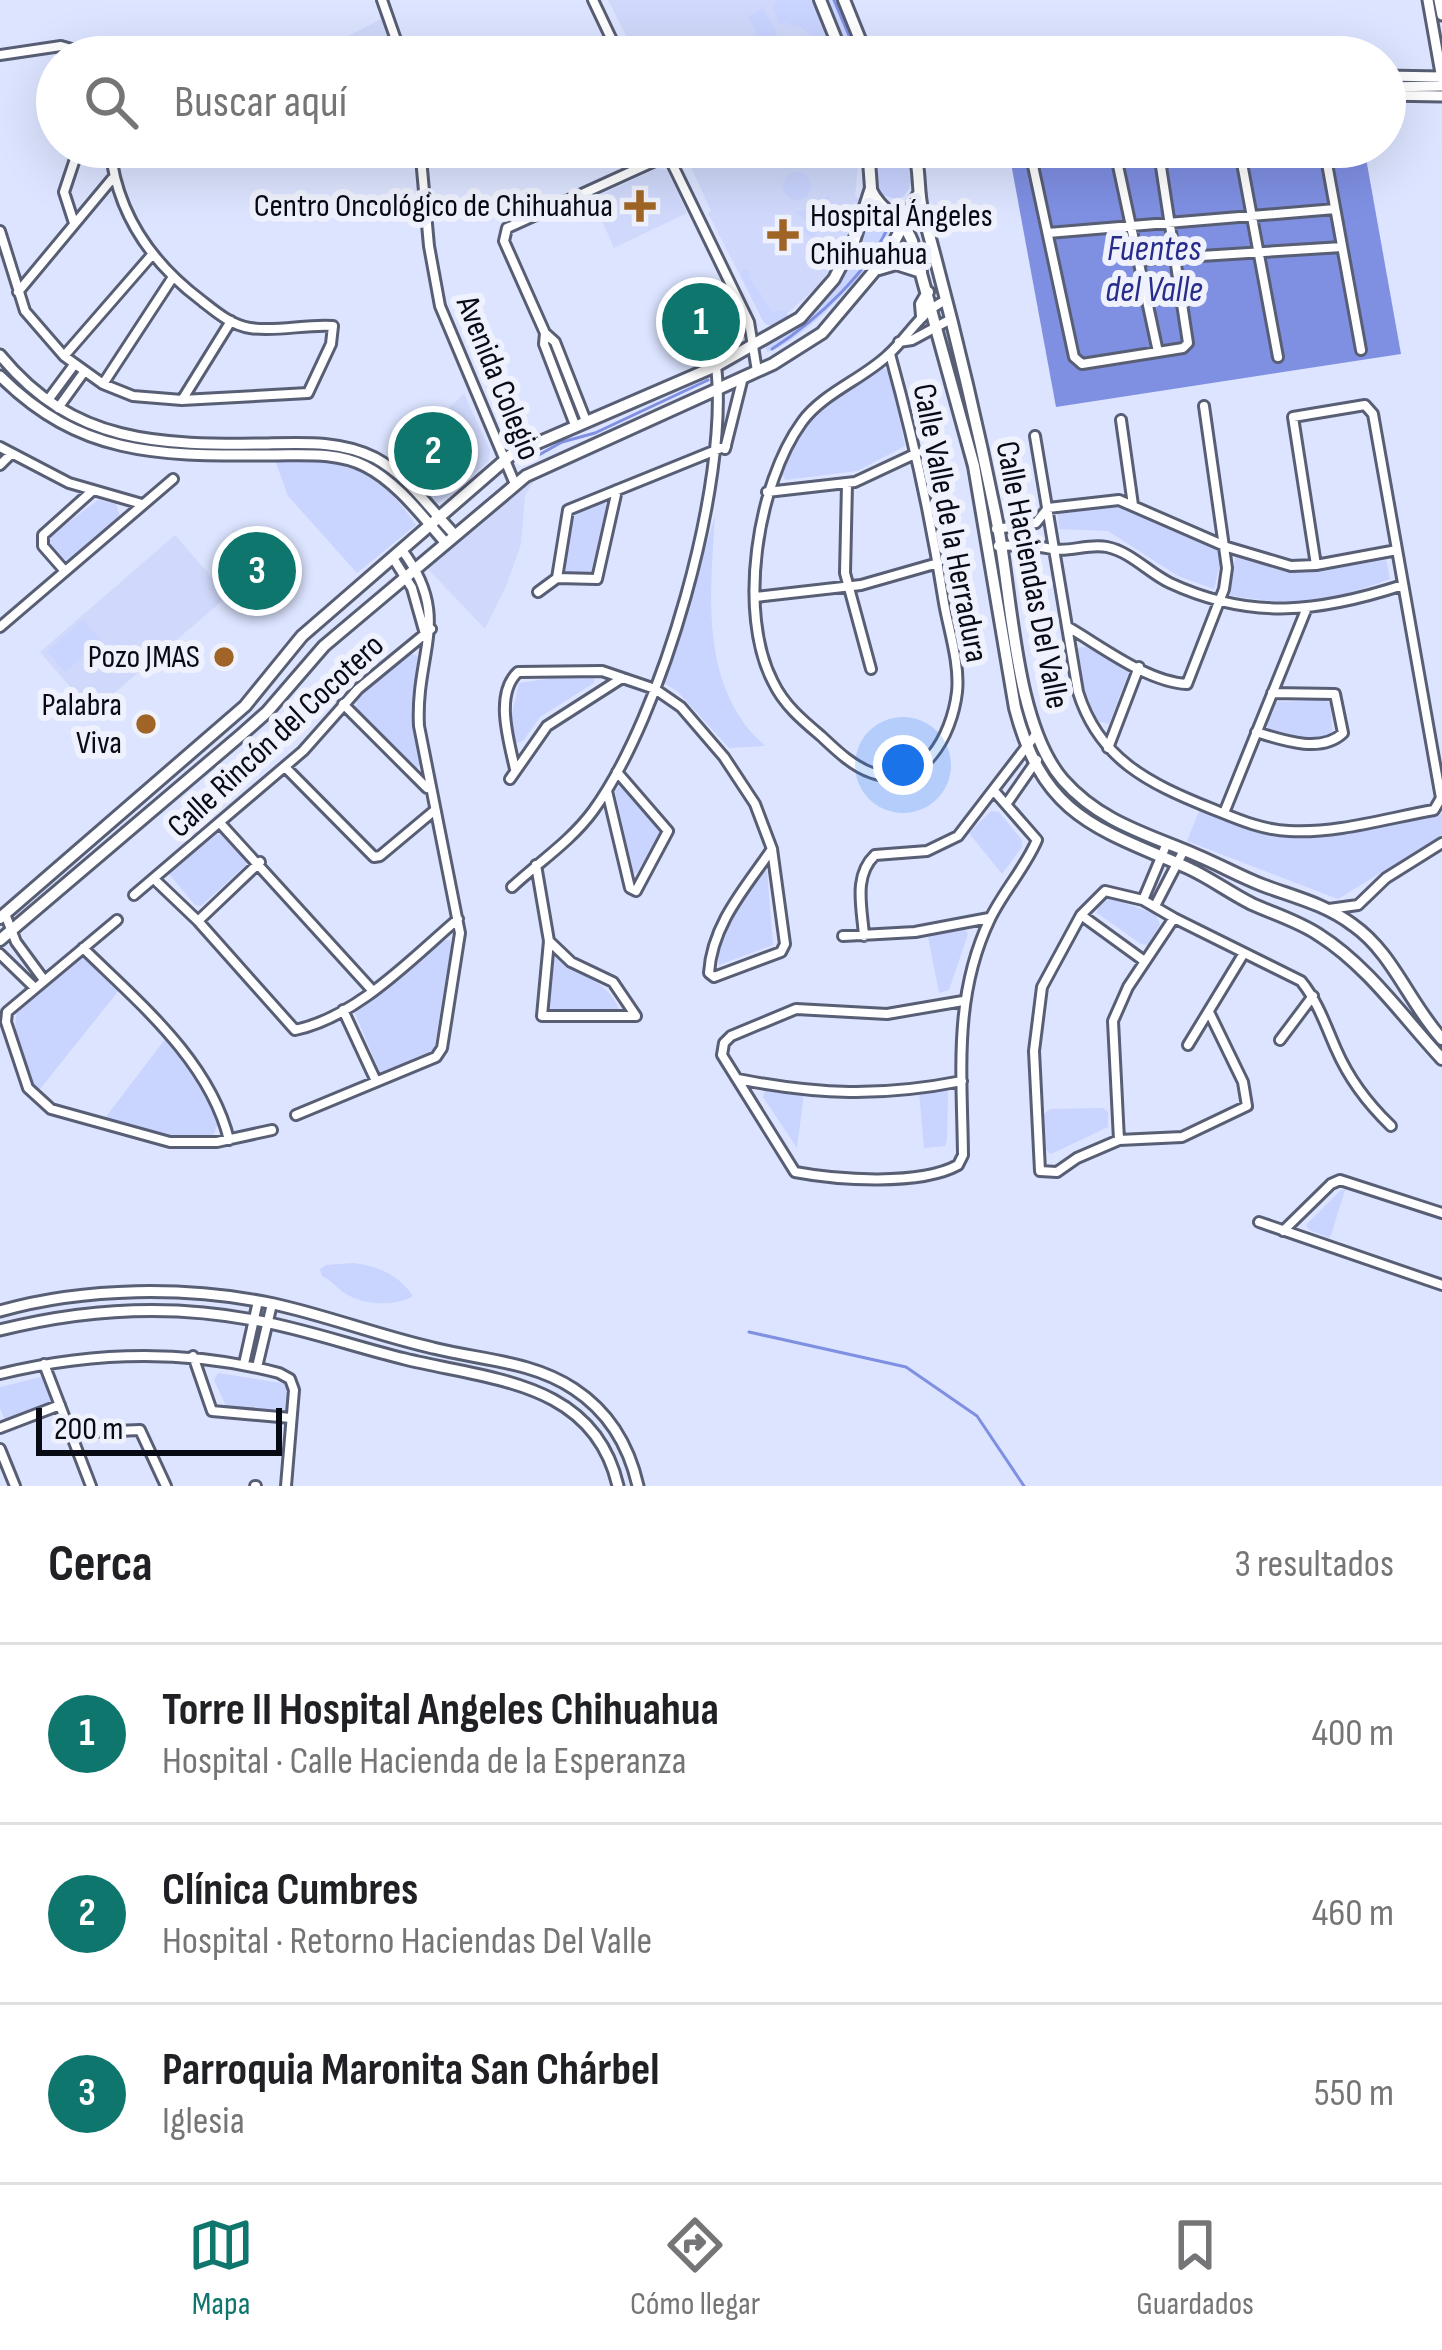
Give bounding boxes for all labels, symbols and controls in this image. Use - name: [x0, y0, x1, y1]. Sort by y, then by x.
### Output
- search box: [36, 36, 1406, 168]
- icon: search: [78, 69, 144, 135]
- text: Buscar aquí: [174, 75, 347, 130]
- place label: Centro Oncológico de Chihuahua: [254, 186, 613, 226]
- marker: Centro Oncológico de Chihuahua: [624, 190, 656, 222]
- place label: Hospital Ángeles Chihuahua: [810, 196, 993, 274]
- marker: Hospital Ángeles Chihuahua: [767, 219, 799, 251]
- water label: Fuentes del Valle: [1105, 228, 1203, 312]
- pin: 1: [662, 277, 740, 367]
- street label: Avenida Colegio: [447, 289, 549, 466]
- street label: Calle Valle de la Herradura: [903, 380, 997, 666]
- pin: 2: [394, 406, 472, 496]
- street label: Calle Haciendas Del Valle: [986, 438, 1078, 712]
- pin: 3: [218, 526, 296, 616]
- street label: Calle Rincón del Cocotero: [160, 626, 392, 846]
- place label: Pozo JMAS: [88, 637, 200, 677]
- marker: Pozo JMAS: [211, 644, 237, 670]
- place label: Palabra Viva: [42, 685, 122, 763]
- marker: Palabra Viva: [133, 711, 159, 737]
- your location: [873, 735, 933, 795]
- scale bar: [36, 1402, 282, 1455]
- text: 200 m: [54, 1409, 123, 1449]
- text: Cerca: [48, 1534, 153, 1595]
- text: 3 resultados: [1234, 1541, 1394, 1588]
- text: Torre II Hospital Angeles Chihuahua: [162, 1683, 719, 1738]
- text: 1: [79, 1710, 95, 1757]
- text: 400 m: [1312, 1710, 1394, 1757]
- text: Hospital · Calle Hacienda de la Esperanza: [162, 1738, 687, 1785]
- text: Clínica Cumbres: [162, 1863, 418, 1918]
- text: 2: [78, 1890, 96, 1937]
- text: 460 m: [1312, 1890, 1394, 1937]
- text: Hospital · Retorno Haciendas Del Valle: [162, 1918, 652, 1965]
- text: Parroquia Maronita San Chárbel: [162, 2043, 659, 2098]
- text: 3: [78, 2070, 96, 2117]
- text: 550 m: [1314, 2070, 1394, 2117]
- text: Iglesia: [162, 2098, 245, 2145]
- tab: Mapa: [188, 2212, 254, 2324]
- tab: Cómo llegar: [630, 2212, 760, 2324]
- tab: Guardados: [1136, 2212, 1254, 2324]

